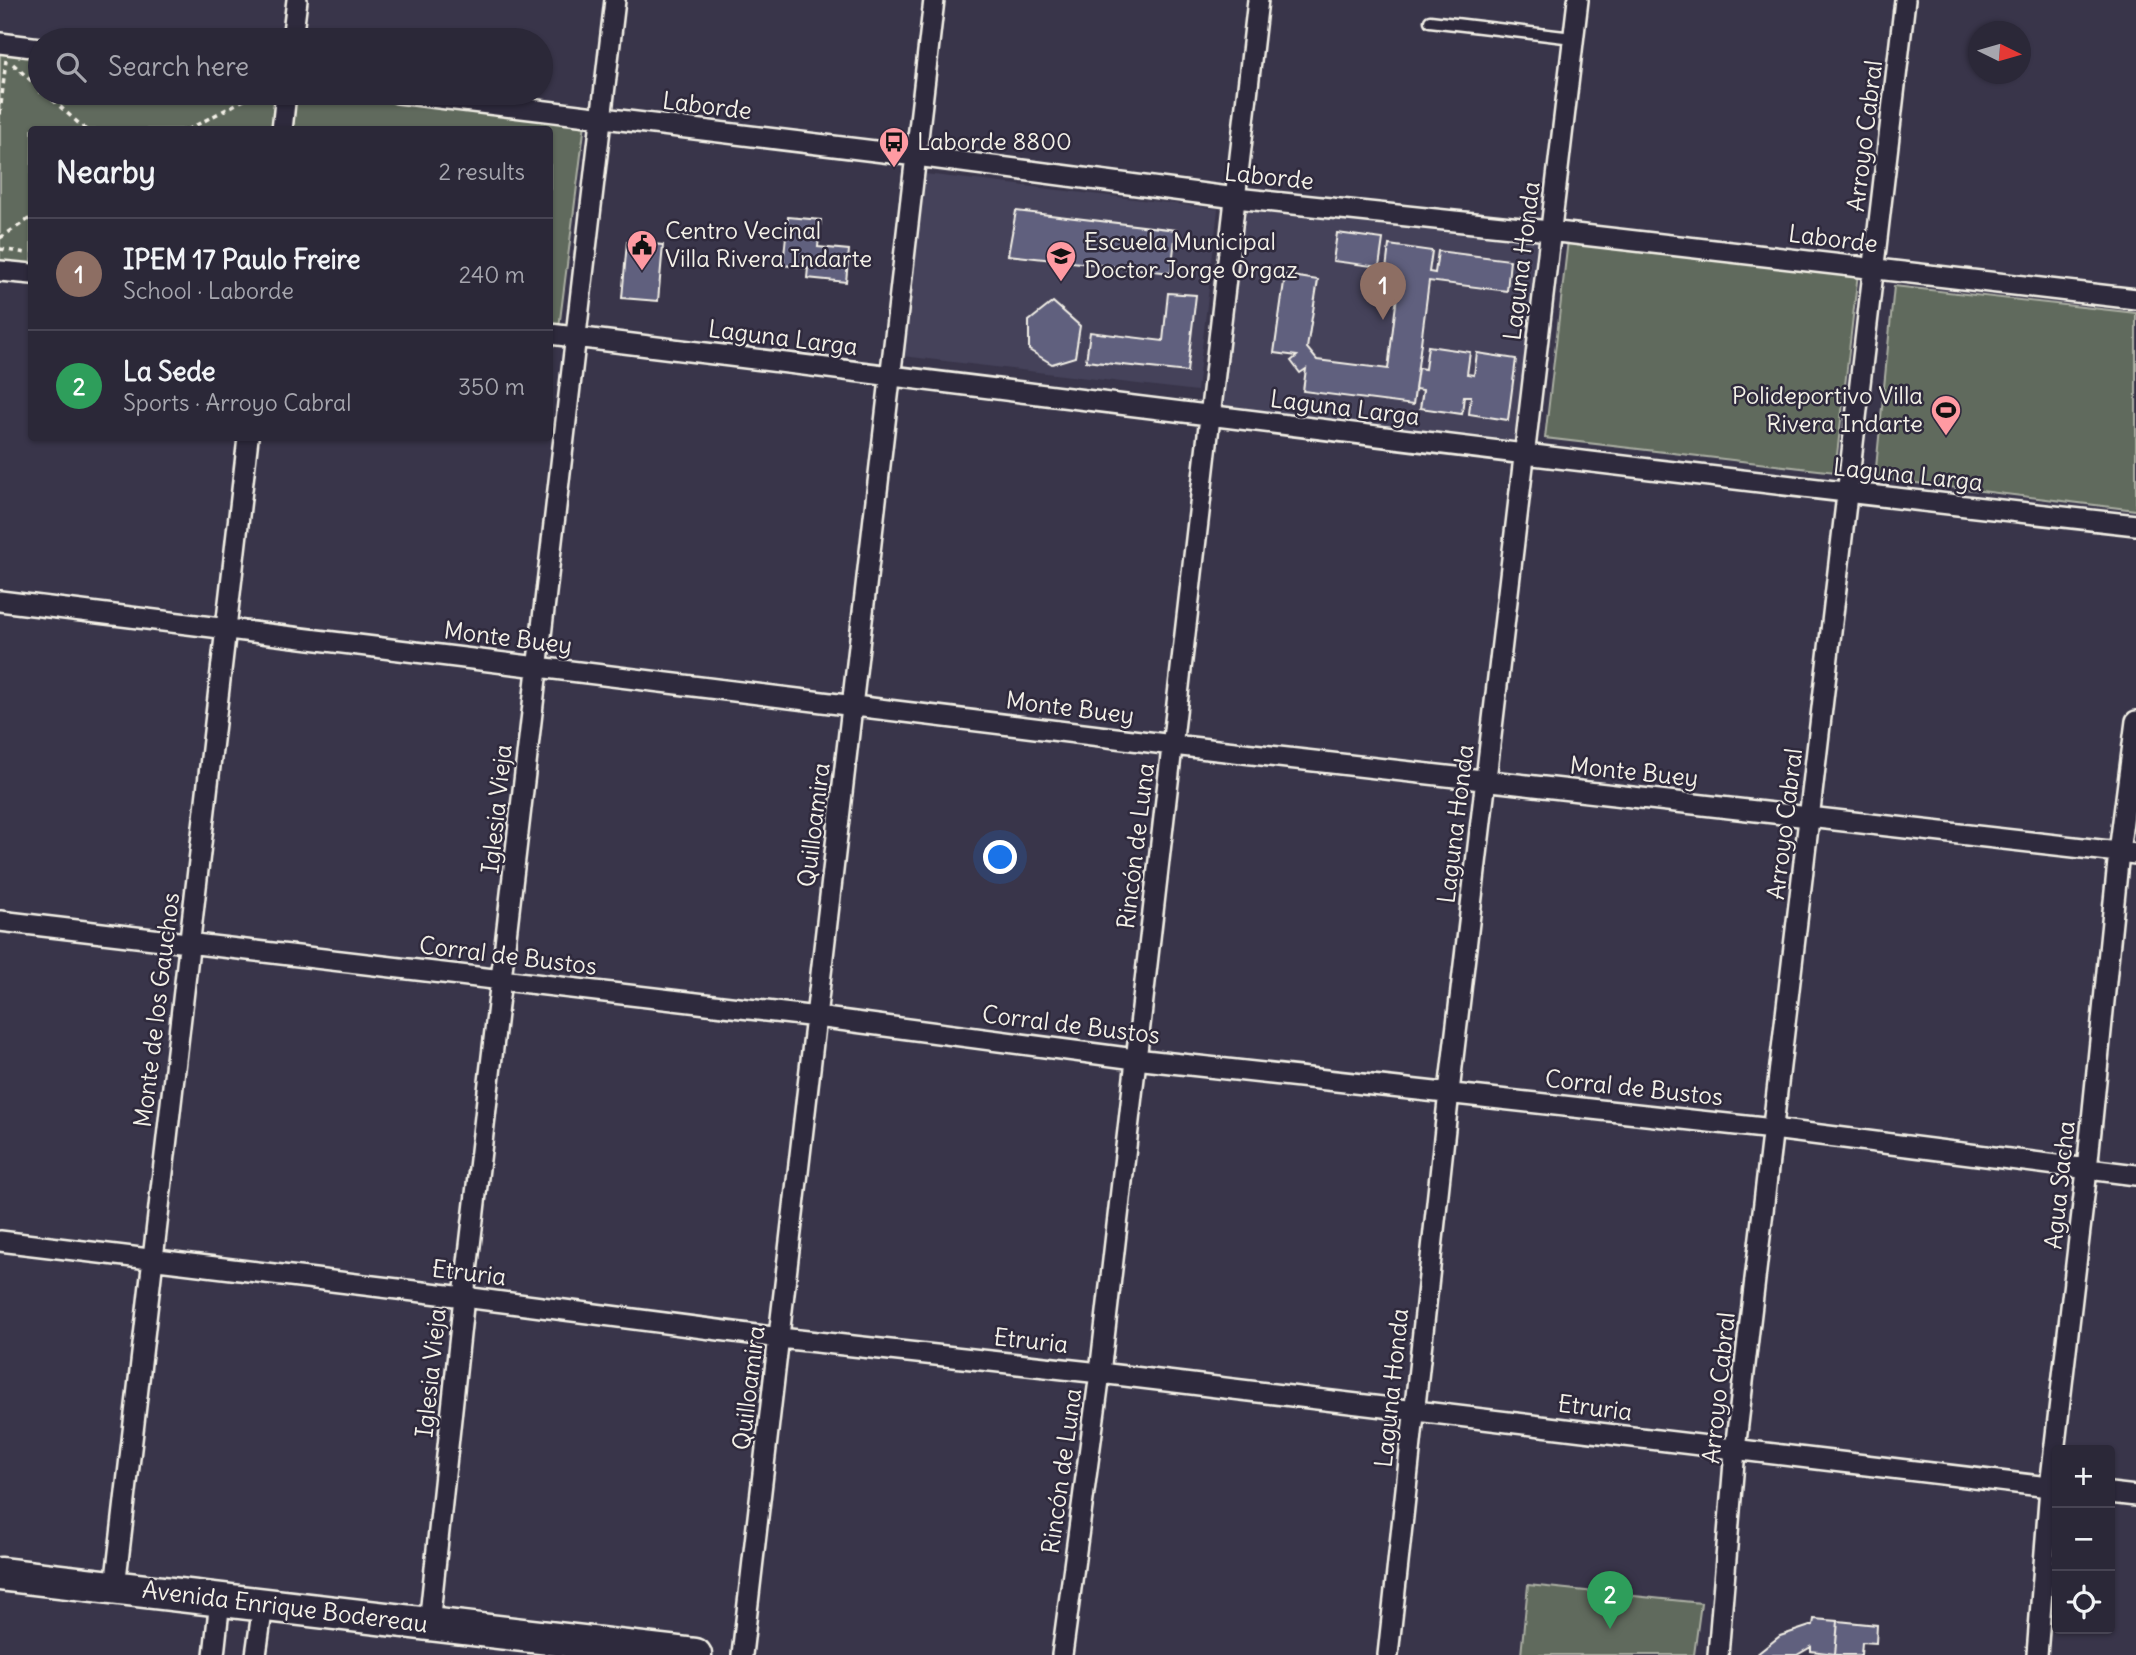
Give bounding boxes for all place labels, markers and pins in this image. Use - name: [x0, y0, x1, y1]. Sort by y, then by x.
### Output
- bus stop icon: Laborde 8800: [877, 125, 911, 169]
- place label: Laborde 8800: [917, 126, 1072, 156]
- place label: Centro Vecinal Villa Rivera Indarte: [665, 215, 872, 273]
- place label: Escuela Municipal Doctor Jorge Orgaz: [1084, 226, 1298, 284]
- public building icon: Centro Vecinal Villa Rivera Indarte: [625, 228, 659, 272]
- school or university icon: Escuela Municipal Doctor Jorge Orgaz: [1044, 239, 1078, 283]
- pin: 1: [1360, 262, 1406, 320]
- place label: Polideportivo Villa Rivera Indarte: [1732, 380, 1923, 438]
- sports icon: Polideportivo Villa Rivera Indarte: [1929, 393, 1963, 437]
- pin: 2: [1587, 1571, 1633, 1629]

